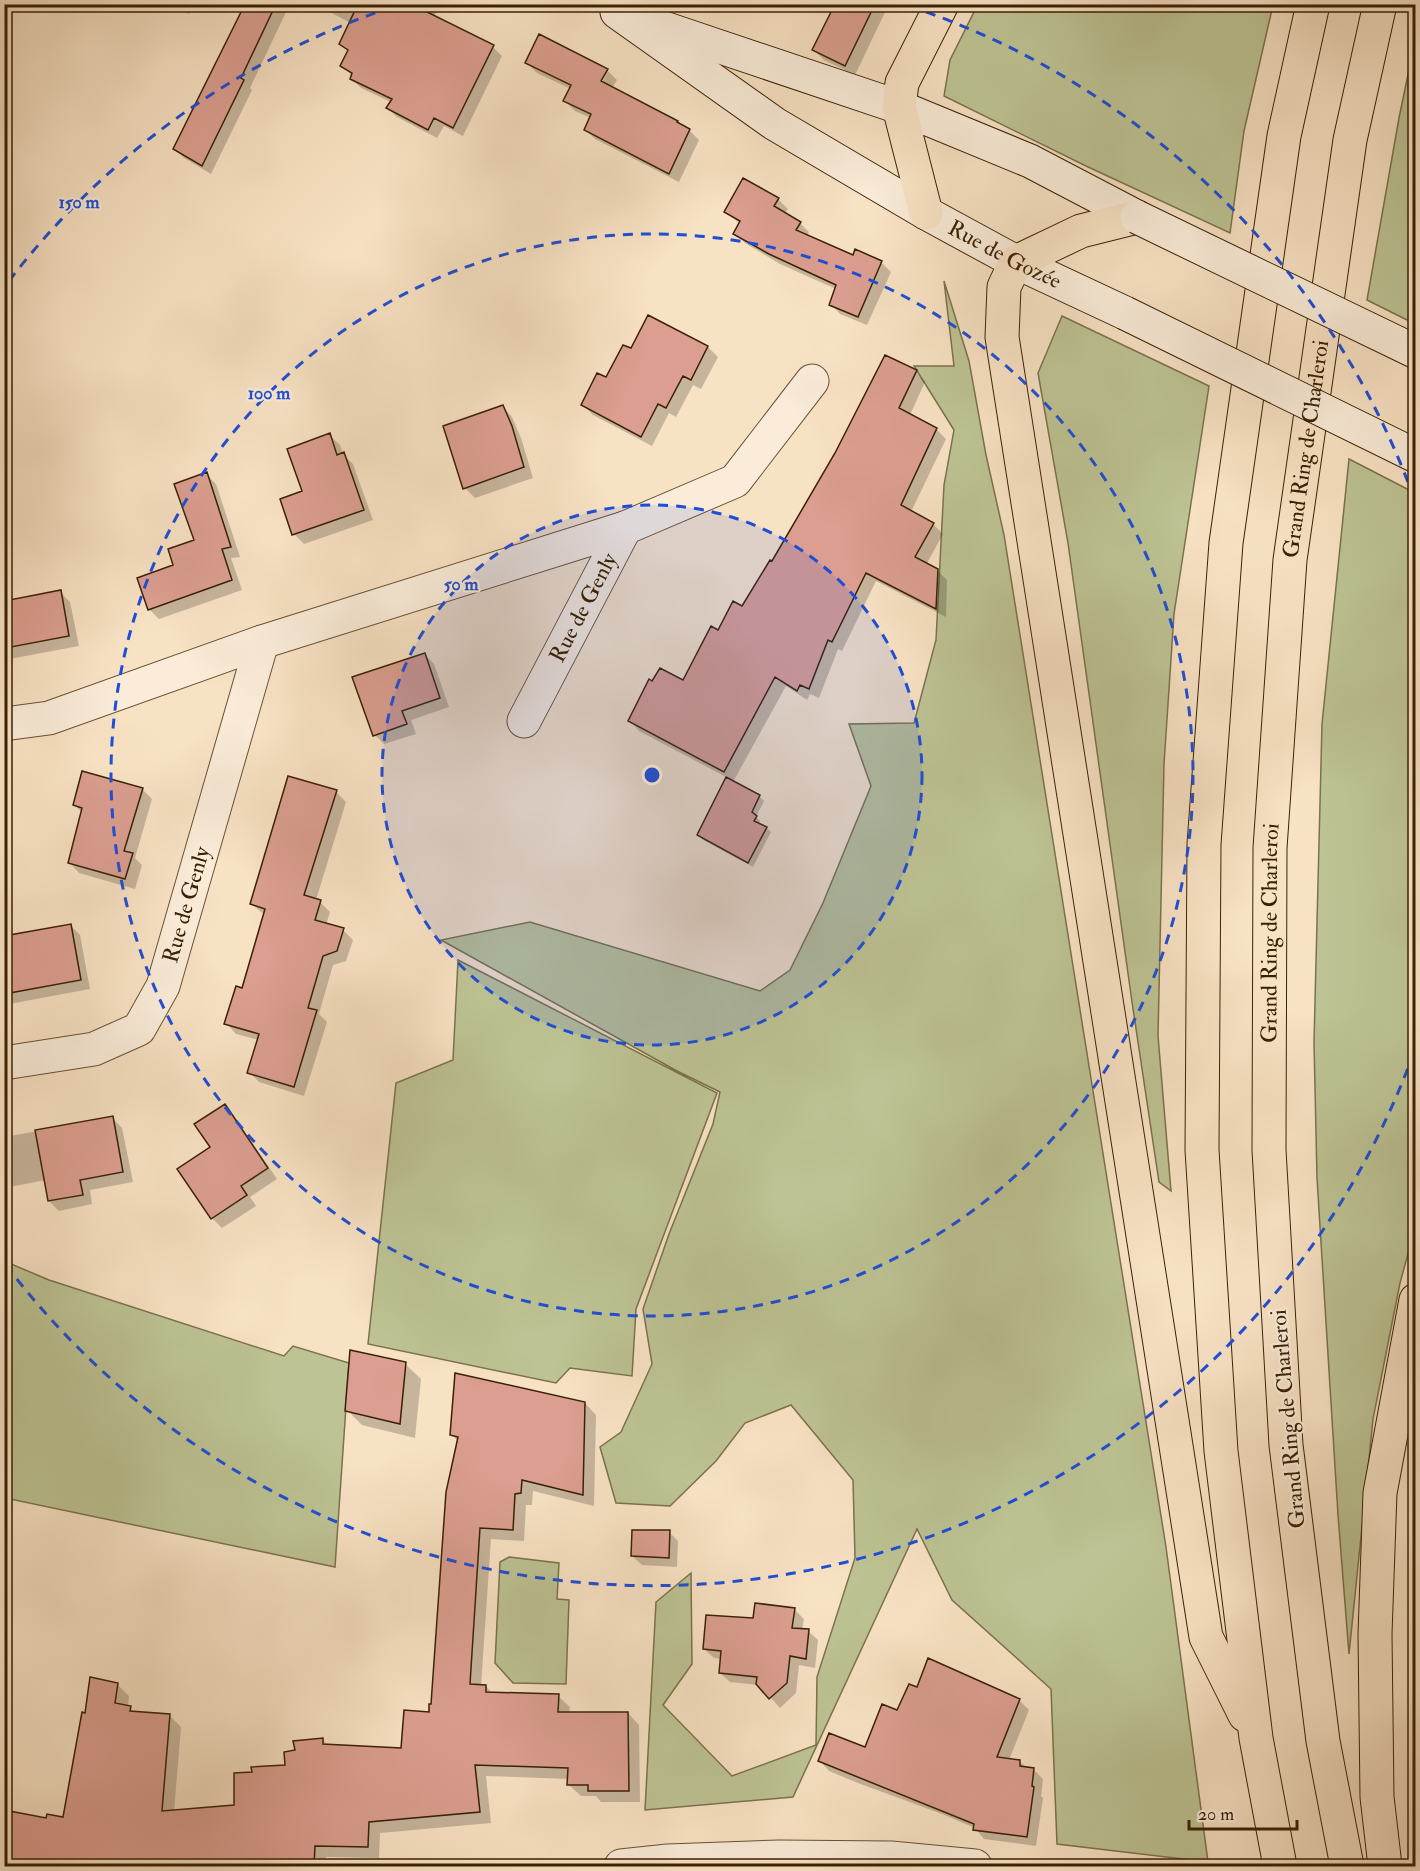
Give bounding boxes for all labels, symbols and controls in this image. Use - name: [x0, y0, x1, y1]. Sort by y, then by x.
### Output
- text: 150 m: [58, 191, 101, 214]
- street label: Rue de Gozée: [943, 214, 1066, 295]
- street label: Grand Ring de Charleroi: [1276, 338, 1335, 560]
- text: 100 m: [248, 382, 291, 405]
- street label: Rue de Genly: [543, 548, 624, 667]
- text: 50 m: [444, 573, 479, 596]
- centre of rings: [642, 765, 662, 785]
- street label: Grand Ring de Charleroi: [1255, 822, 1286, 1043]
- street label: Rue de Genly: [156, 843, 216, 966]
- street label: Grand Ring de Charleroi: [1264, 1308, 1312, 1530]
- scale bar: [1189, 1793, 1297, 1831]
- text: 20 m: [1198, 1803, 1234, 1826]

